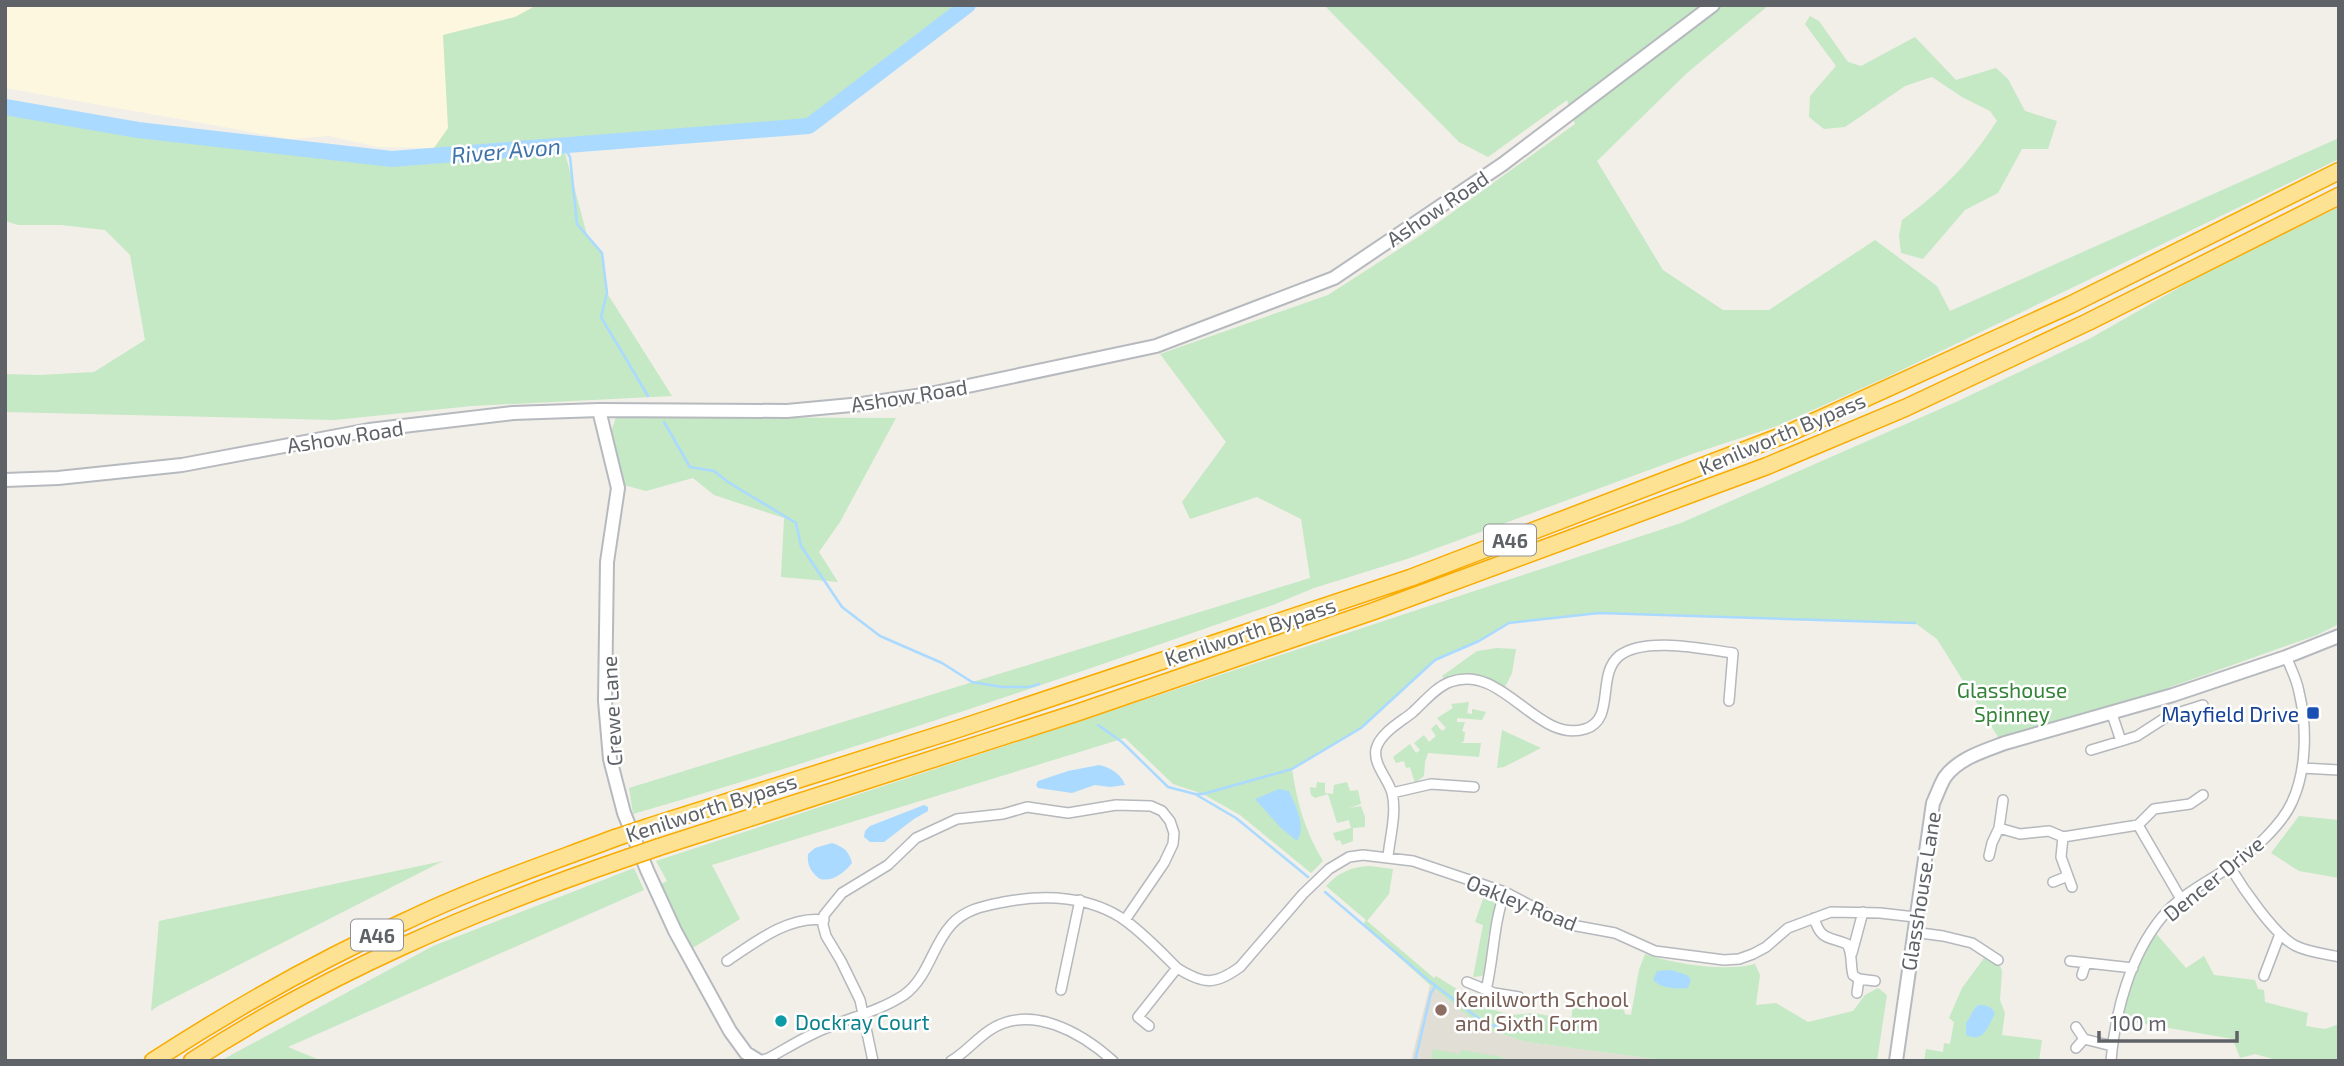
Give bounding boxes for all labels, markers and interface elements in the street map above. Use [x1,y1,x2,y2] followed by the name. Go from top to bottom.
[450,131,562,169] water label: River Avon
[1381,165,1493,251] street label: Ashow Road
[849,373,969,417] street label: Ashow Road
[1695,387,1869,479] street label: Kenilworth Bypass
[285,414,405,458] street label: Ashow Road
[1484,524,1536,555] road number: A46
[1161,592,1339,670] street label: Kenilworth Bypass
[596,655,626,767] street label: Crewe Lane
[1957,677,2067,726] park label: Glasshouse Spinney
[2161,701,2299,726] place label: Mayfield Drive
[2305,705,2321,721] marker: Mayfield Drive
[622,768,800,846] street label: Kenilworth Bypass
[1895,810,1945,972] street label: Glasshouse Lane
[2158,830,2268,926] street label: Dencer Drive
[1463,868,1581,936] street label: Oakley Road
[351,920,403,951] road number: A46
[1455,986,1629,1035] place label: Kenilworth School and Sixth Form
[2099,1000,2237,1044] scale bar
[1433,1002,1449,1018] marker: Kenilworth School and Sixth Form
[795,1009,929,1034] place label: Dockray Court
[2110,1010,2167,1035] text: 100 m
[773,1013,789,1029] marker: Dockray Court

